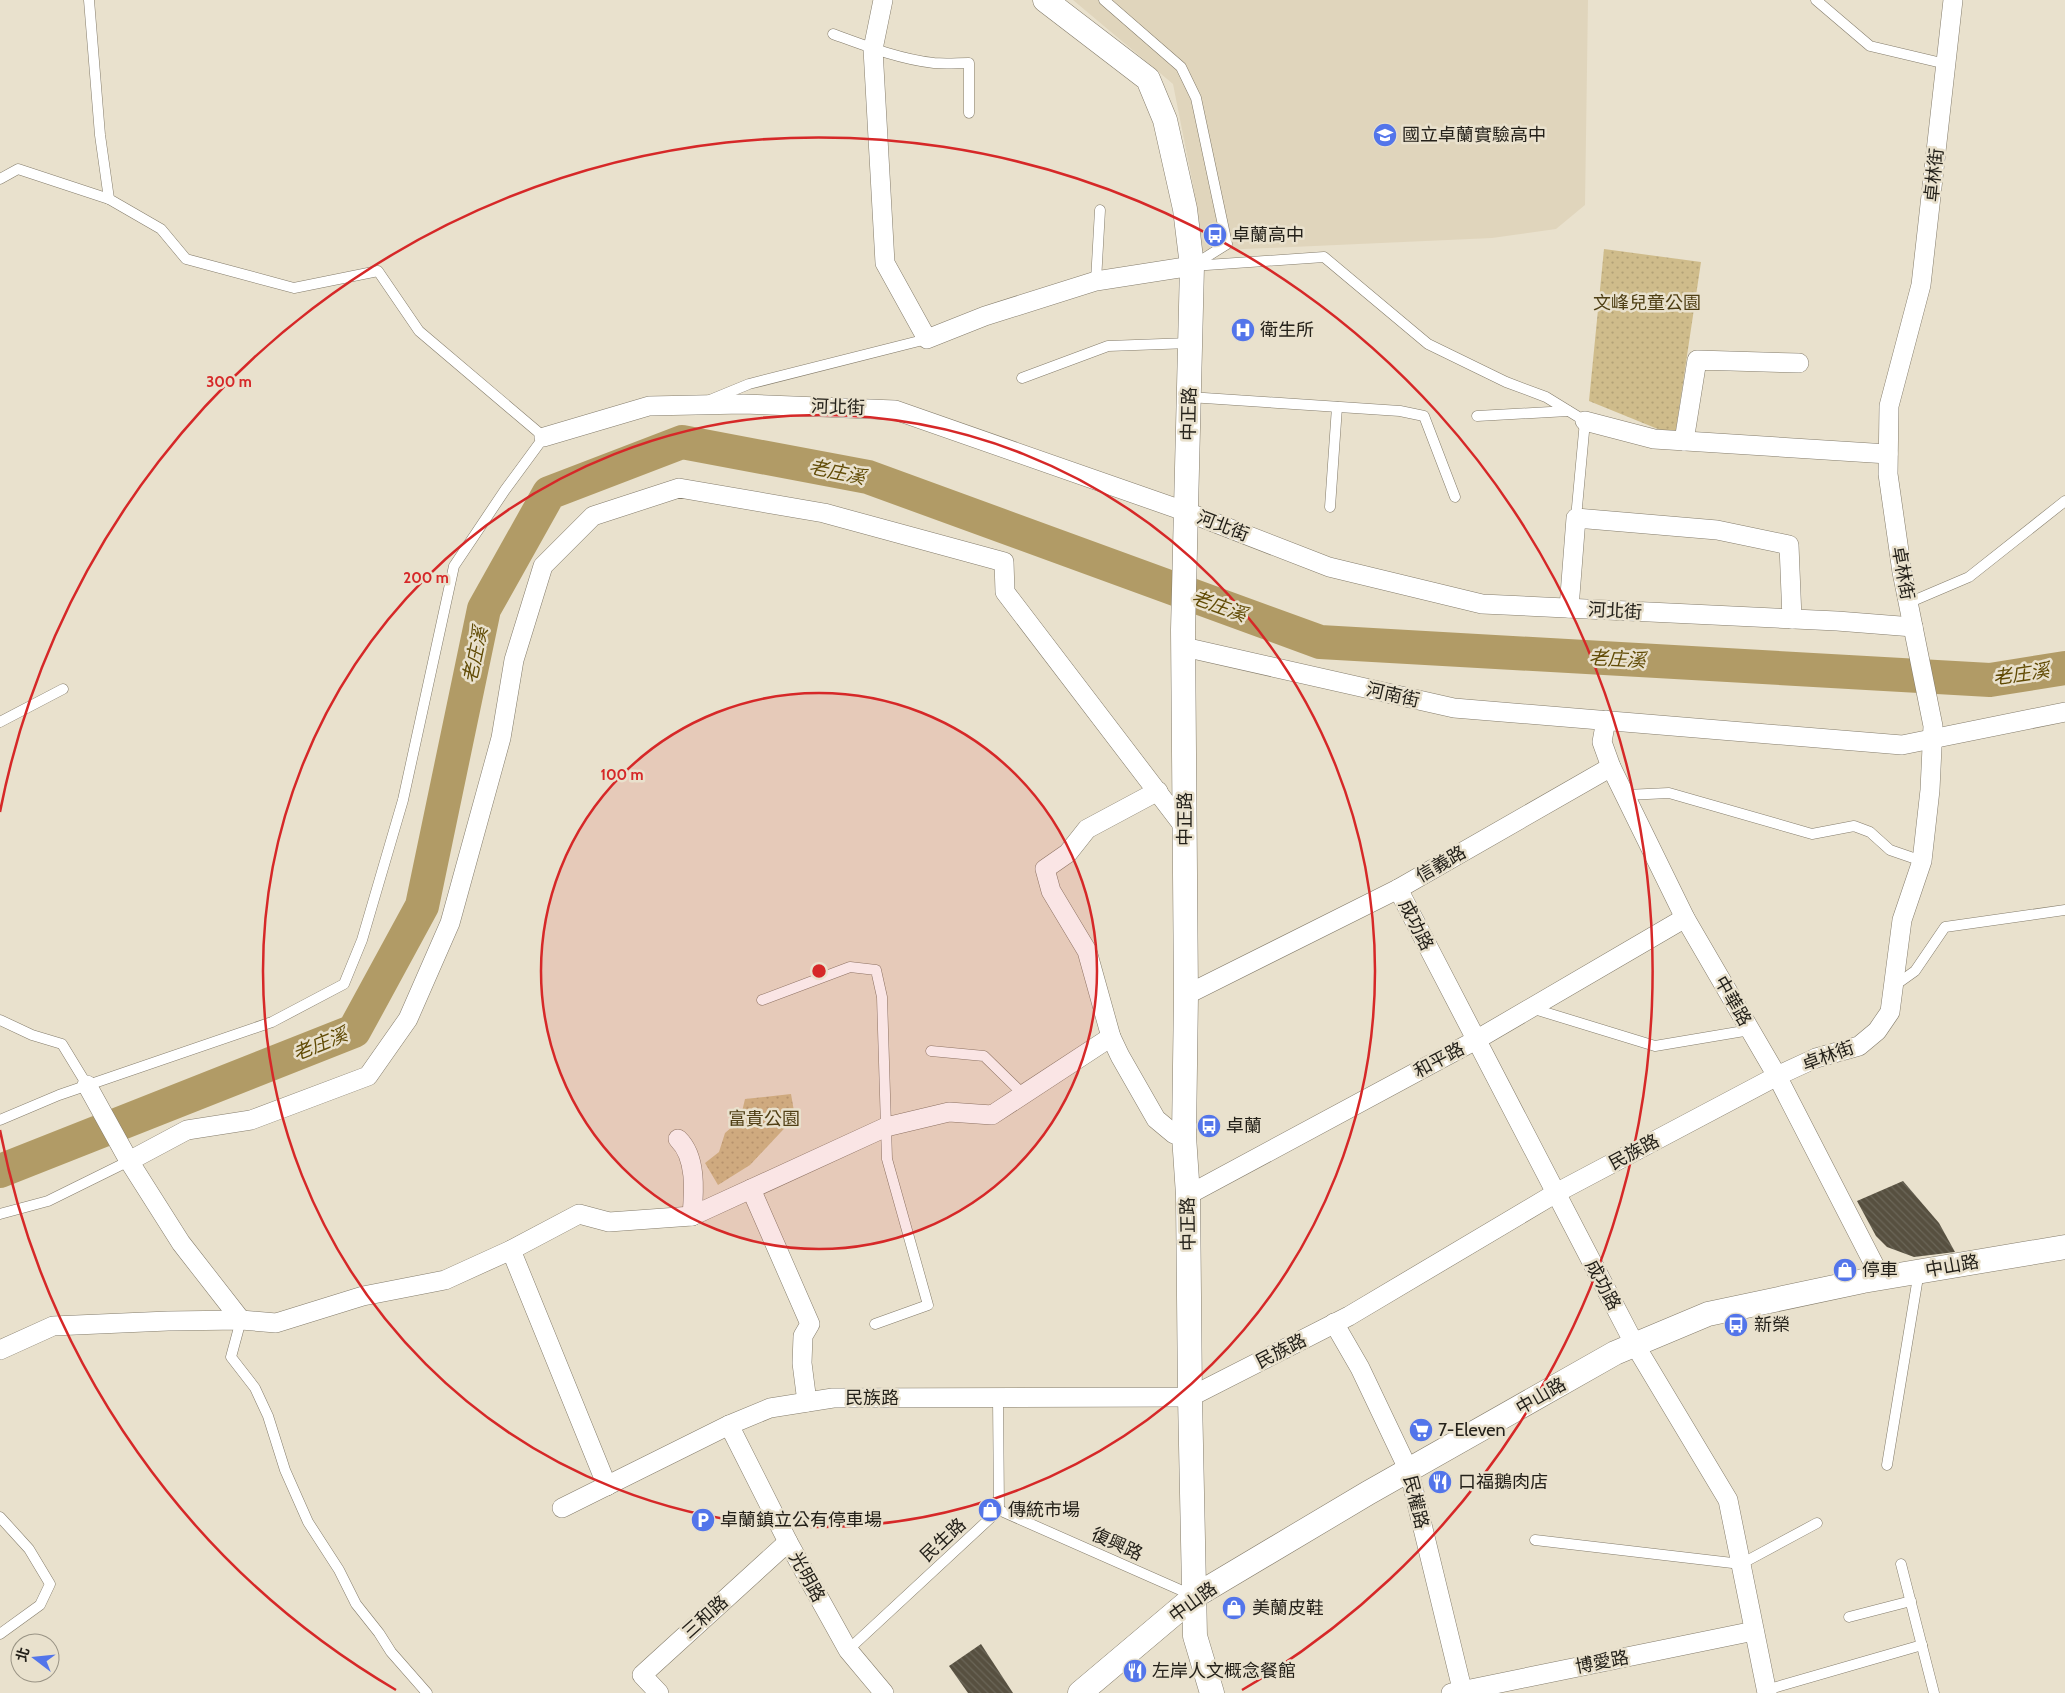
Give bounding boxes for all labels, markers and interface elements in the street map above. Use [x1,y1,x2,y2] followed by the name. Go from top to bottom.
[1372,122,1398,148] school or university icon: 國立卓蘭實驗高中
[1402,124,1546,146] place label: 國立卓蘭實驗高中
[1920,147,1948,203] street label: 卓林街
[1202,222,1228,248] bus stop icon: 卓蘭高中
[1232,224,1304,246] place label: 卓蘭高中
[1593,292,1701,314] park label: 文峰兒童公園
[1230,317,1256,343] hospital icon: 衛生所
[1260,319,1314,341] place label: 衛生所
[206,373,252,391] text: 300 m
[1178,387,1200,441] street label: 中正路
[811,395,865,419] street label: 河北街
[807,455,870,490] water label: 老庄溪
[1194,506,1252,546] street label: 河北街
[1887,545,1919,601] street label: 卓林街
[403,569,449,587] text: 200 m
[1188,585,1253,628] water label: 老庄溪
[1587,599,1643,623] street label: 河北街
[458,622,493,685] water label: 老庄溪
[1588,646,1649,672] water label: 老庄溪
[1991,658,2054,689] water label: 老庄溪
[1364,678,1422,712] street label: 河南街
[600,766,644,784] text: 100 m
[1174,792,1196,846] street label: 中正路
[1412,841,1470,887] street label: 信義路
[1394,896,1438,954] street label: 成功路
[810,962,828,980] centre of rings
[1710,972,1756,1030] street label: 中華路
[289,1022,354,1065] water label: 老庄溪
[1799,1036,1857,1076] street label: 卓林街
[1410,1038,1468,1082] street label: 和平路
[728,1108,800,1130] park label: 富貴公園
[1196,1113,1222,1139] bus stop icon: 卓蘭
[1226,1115,1262,1137] place label: 卓蘭
[1605,1130,1663,1174] street label: 民族路
[1177,1197,1199,1251] street label: 中正路
[1924,1250,1980,1282] street label: 中山路
[1581,1256,1625,1314] street label: 成功路
[1832,1257,1858,1283] shop icon: 停車
[1862,1259,1898,1281] place label: 停車
[1723,1312,1749,1338] bus stop icon: 新榮
[1754,1314,1790,1336] place label: 新榮
[1252,1329,1310,1373] street label: 民族路
[1512,1373,1570,1419] street label: 中山路
[845,1387,899,1409] street label: 民族路
[1408,1417,1434,1443] supermarket icon: 7-Eleven
[1438,1419,1506,1441] place label: 7-Eleven
[1427,1469,1453,1495] restaurant icon: 口福鵝肉店
[1458,1471,1548,1493] place label: 口福鵝肉店
[1399,1473,1433,1531] street label: 民權路
[977,1497,1003,1523] shop icon: 傳統市場
[1008,1499,1080,1521] place label: 傳統市場
[690,1507,716,1533] parking icon: 卓蘭鎮立公有停車場
[720,1509,882,1531] place label: 卓蘭鎮立公有停車場
[916,1514,970,1566] street label: 民生路
[1088,1523,1146,1565] street label: 復興路
[784,1548,830,1606] street label: 光明路
[1165,1577,1221,1627] street label: 中山路
[678,1591,732,1643] street label: 三和路
[1221,1595,1247,1621] shop icon: 美蘭皮鞋
[1252,1597,1324,1619] place label: 美蘭皮鞋
[10,1633,60,1683] north arrow
[12,1645,33,1664] text: 北
[1573,1646,1631,1678] street label: 博愛路
[1122,1658,1148,1684] restaurant icon: 左岸人文概念餐館
[1152,1660,1296,1682] place label: 左岸人文概念餐館

